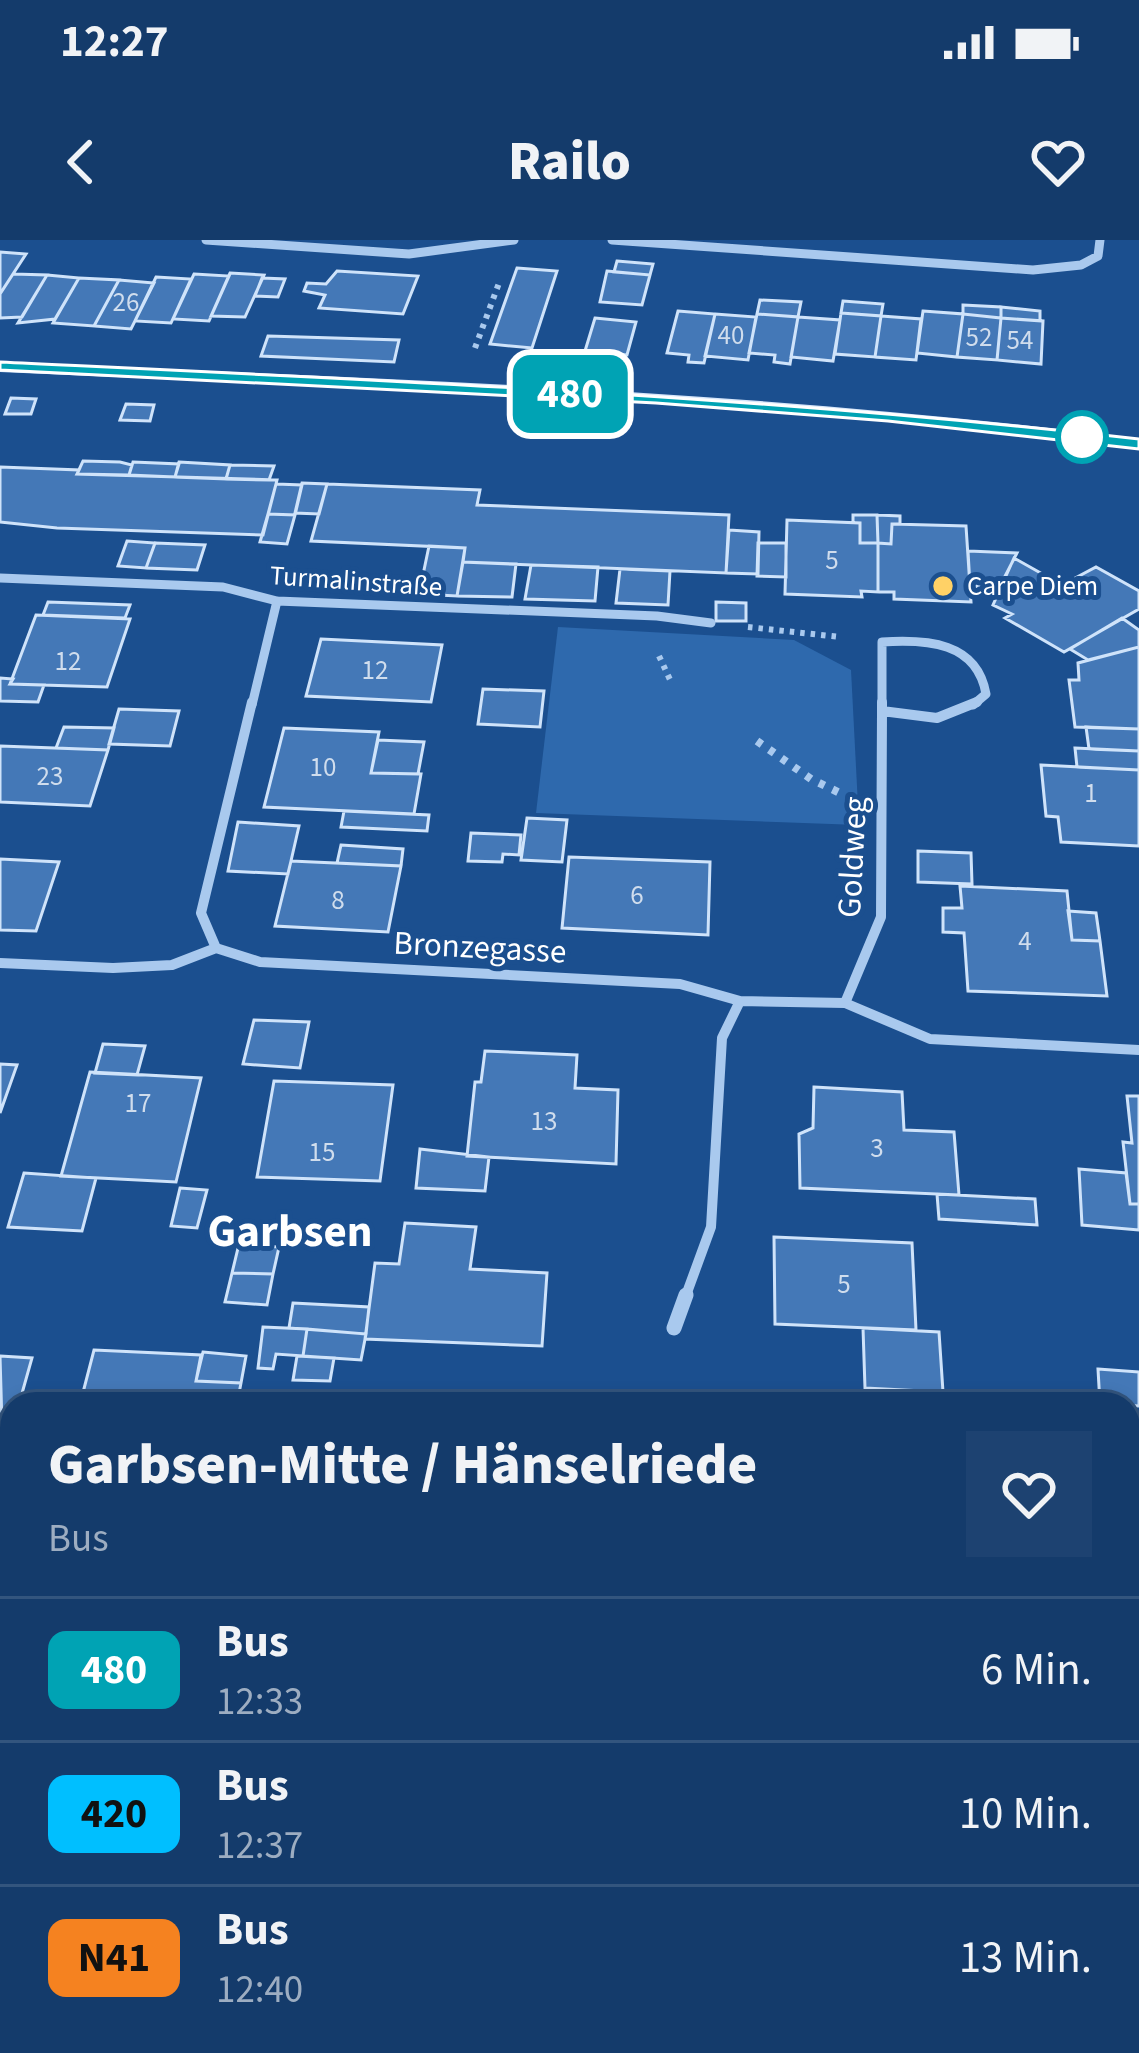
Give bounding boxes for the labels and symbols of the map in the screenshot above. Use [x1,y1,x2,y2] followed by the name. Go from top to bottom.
[113,283,139,322] house number: 26
[718,316,744,355] house number: 40
[966,318,992,357] house number: 52
[1007,321,1033,360] house number: 54
[501,355,639,433] line badge: 480
[1057,412,1107,462] unlabelled marker
[825,541,839,580] house number: 5
[268,556,443,607] street label: Turmalinstraße
[967,567,1098,606] place label: Carpe Diem
[930,573,956,599] marker: Carpe Diem
[55,642,81,681] house number: 12
[362,651,388,690] house number: 12
[310,748,336,787] house number: 10
[37,757,63,796] house number: 23
[1084,774,1098,813] house number: 1
[826,795,879,919] street label: Goldweg
[630,876,644,915] house number: 6
[331,881,345,920] house number: 8
[392,920,568,975] street label: Bronzegasse
[1018,922,1032,961] house number: 4
[125,1084,151,1123] house number: 17
[531,1102,557,1141] house number: 13
[870,1129,884,1168] house number: 3
[309,1133,335,1172] house number: 15
[208,1200,372,1264] district label: Garbsen
[837,1265,851,1304] house number: 5

